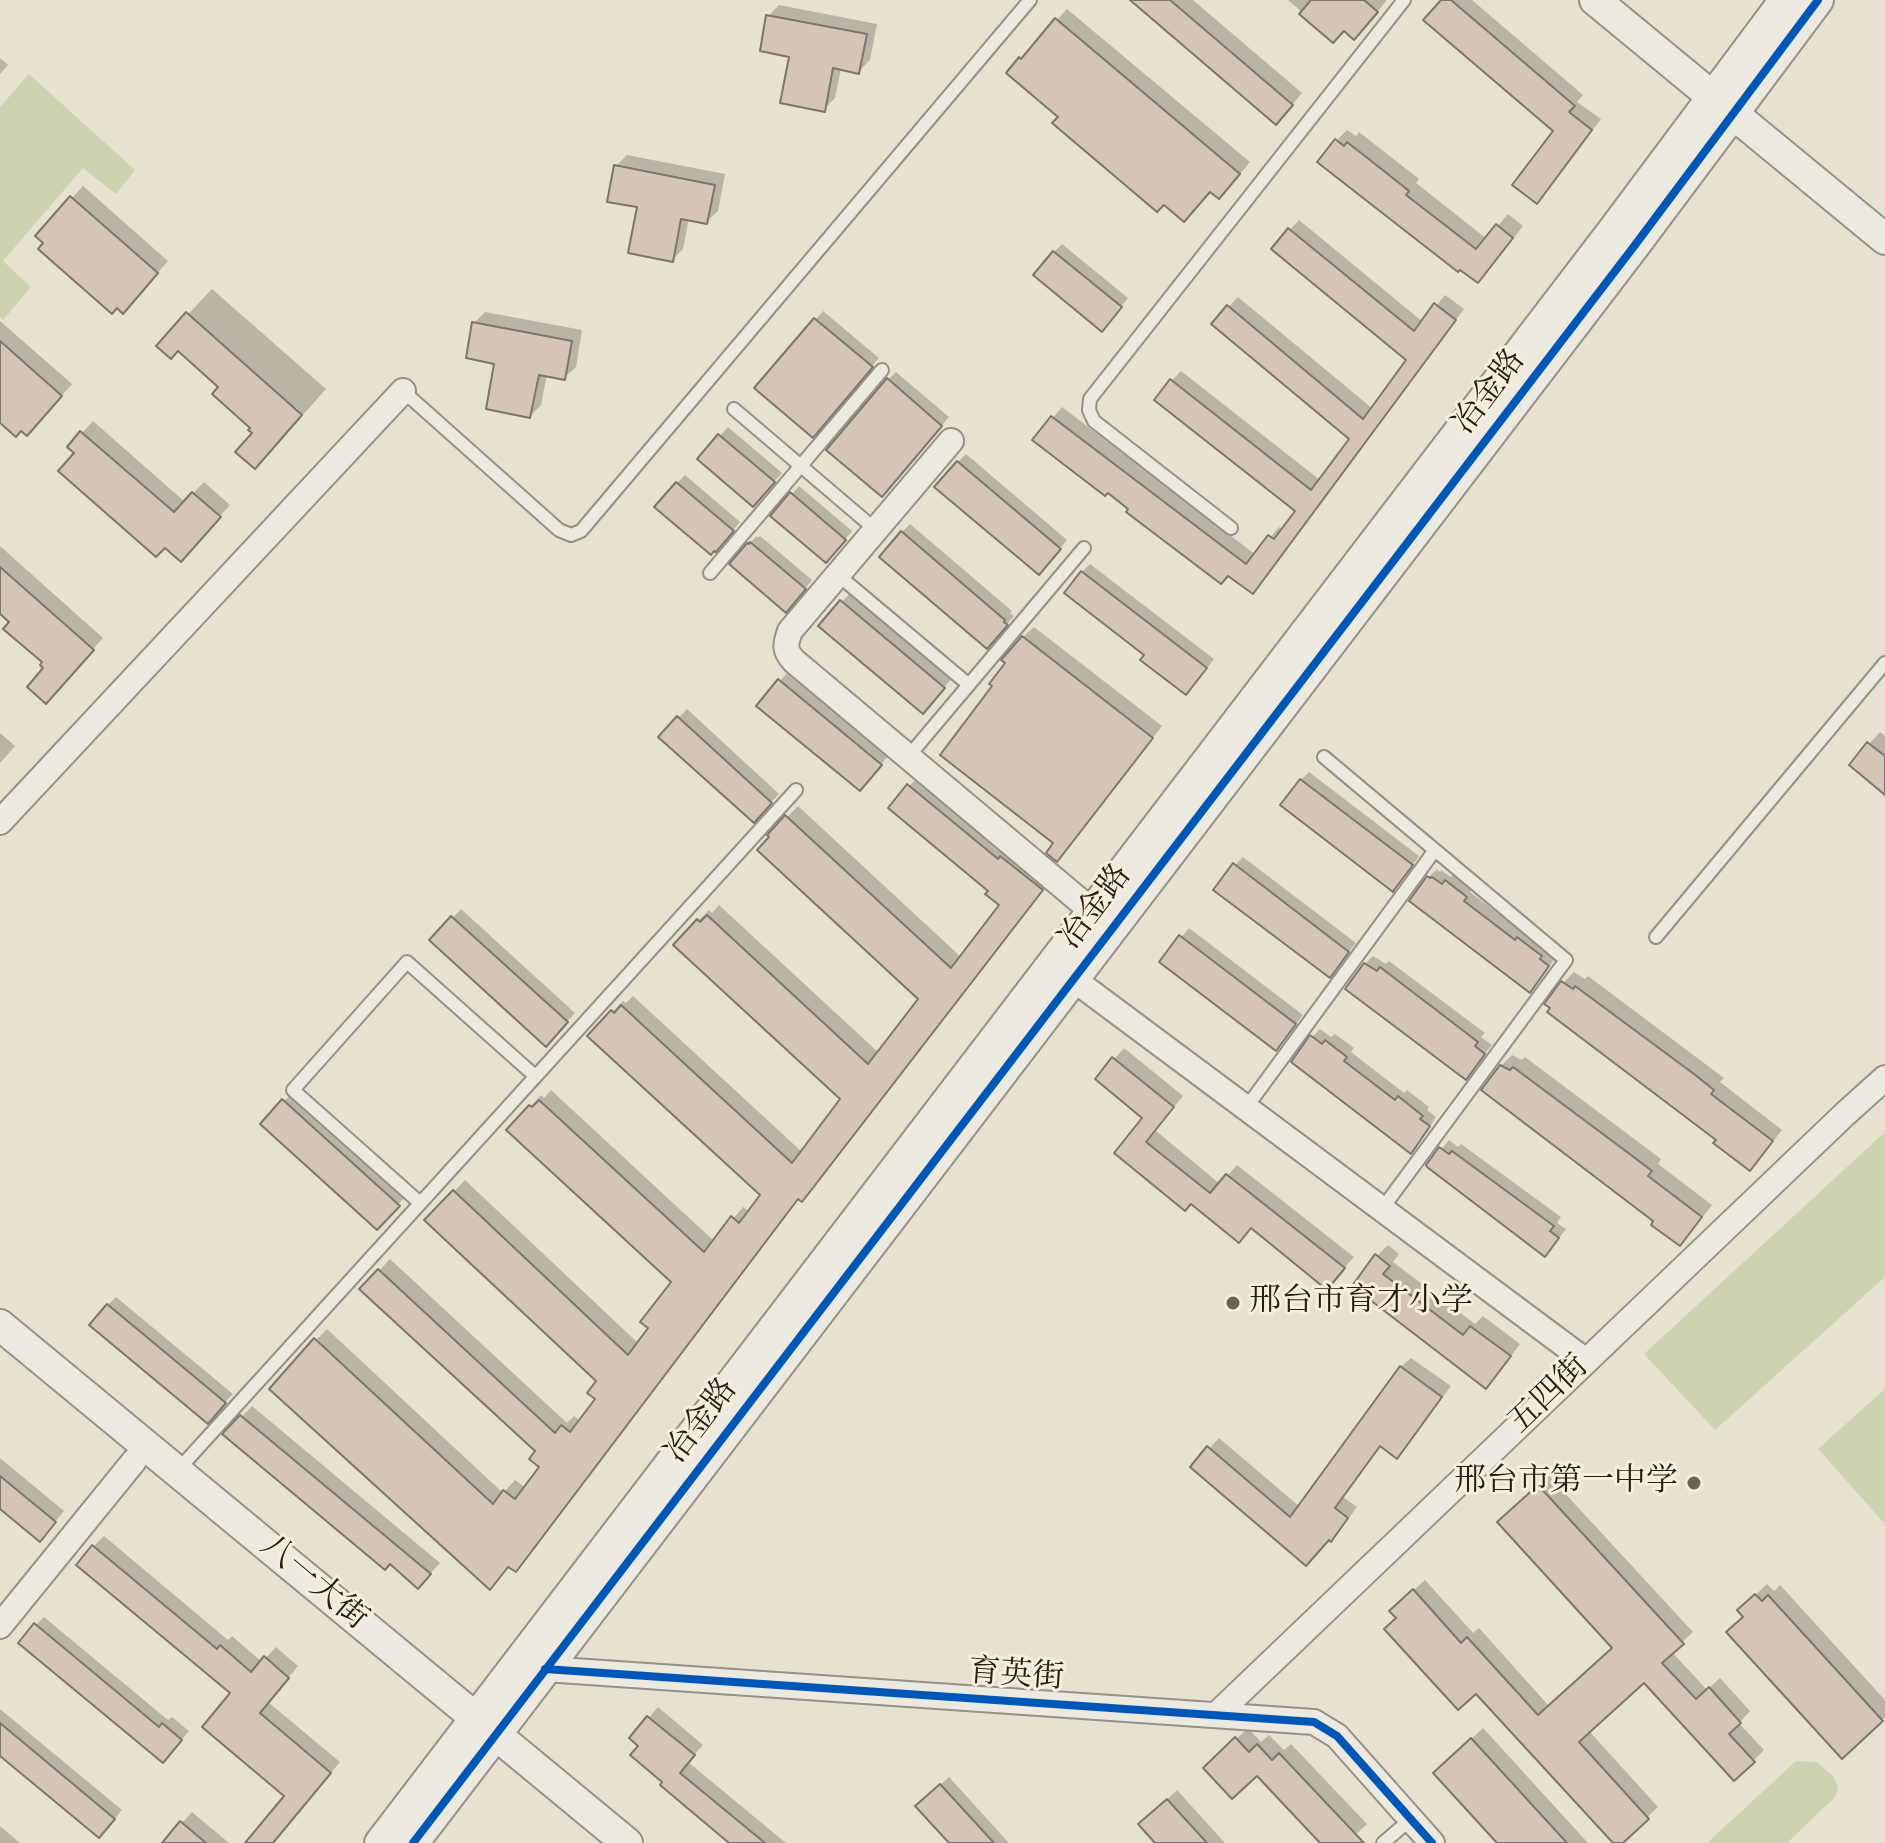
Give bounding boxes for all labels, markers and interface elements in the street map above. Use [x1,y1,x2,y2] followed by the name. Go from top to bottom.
[1447,343,1535,443] street label: 冶金路
[1053,858,1141,958] street label: 冶金路
[1249,1284,1473,1322] place label: 邢台市育才小学
[1224,1294,1242,1312] marker: 邢台市育才小学
[1502,1349,1598,1443] street label: 五四街
[659,1372,747,1472] street label: 冶金路
[1454,1464,1678,1502] place label: 邢台市第一中学
[1685,1474,1703,1492] marker: 邢台市第一中学
[252,1528,374,1640] street label: 八一大街
[967,1654,1065,1700] street label: 育英街

